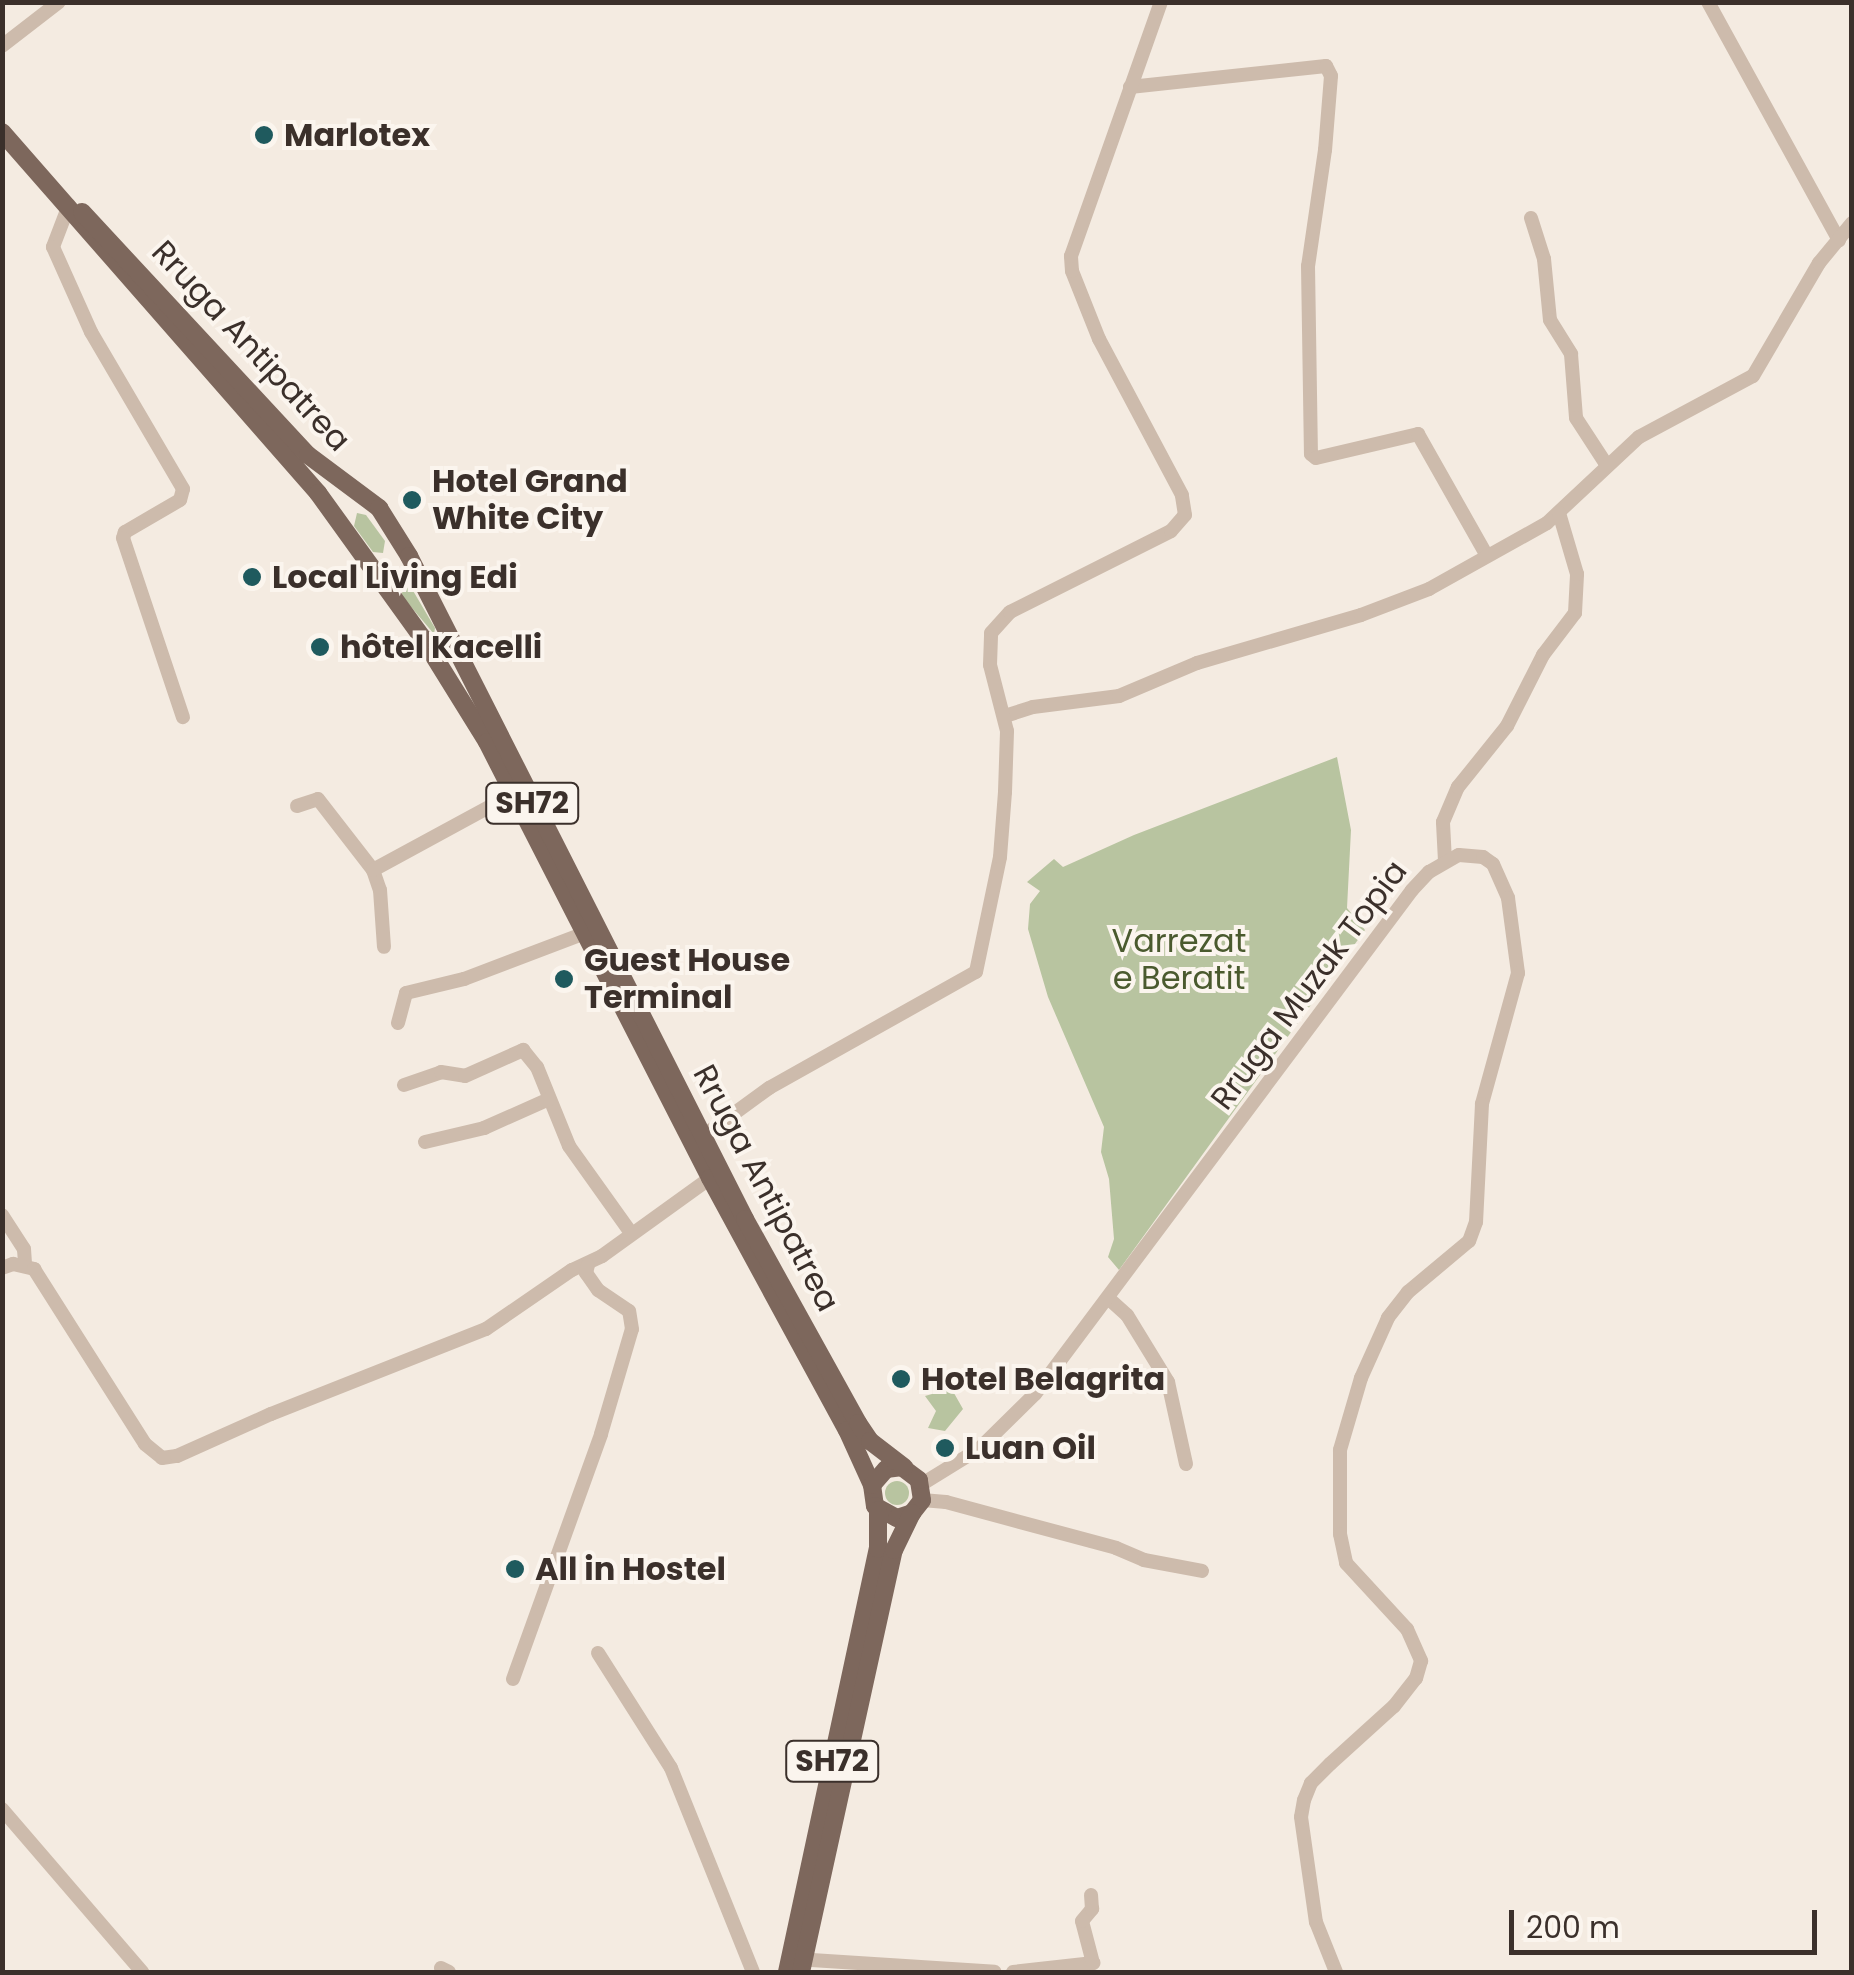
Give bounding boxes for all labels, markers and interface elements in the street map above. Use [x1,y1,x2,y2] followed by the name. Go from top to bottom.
[284,116,430,154] place label: Marlotex
[253,124,275,146] marker: Marlotex
[144,233,358,459] street label: Rruga Antipatrea
[432,463,628,538] place label: Hotel Grand White City
[401,489,423,511] marker: Hotel Grand White City
[272,558,518,596] place label: Local Living Edi
[241,566,263,588] marker: Local Living Edi
[340,628,542,666] place label: hôtel Kacelli
[309,636,331,658] marker: hôtel Kacelli
[484,778,580,828] road number: SH72
[1203,853,1415,1117] street label: Rruga Muzak Topia
[1112,923,1246,998] park label: Varrezat e Beratit
[584,942,790,1017] place label: Guest House Terminal
[553,968,575,990] marker: Guest House Terminal
[685,1058,847,1318] street label: Rruga Antipatrea
[921,1360,1165,1398] place label: Hotel Belagrita
[890,1368,912,1390] marker: Hotel Belagrita
[965,1429,1096,1467] place label: Luan Oil
[934,1437,956,1459] marker: Luan Oil
[535,1550,726,1588] place label: All in Hostel
[504,1558,526,1580] marker: All in Hostel
[784,1736,880,1786] road number: SH72
[1514,1890,1822,1952] scale bar
[1526,1906,1620,1949] text: 200 m

